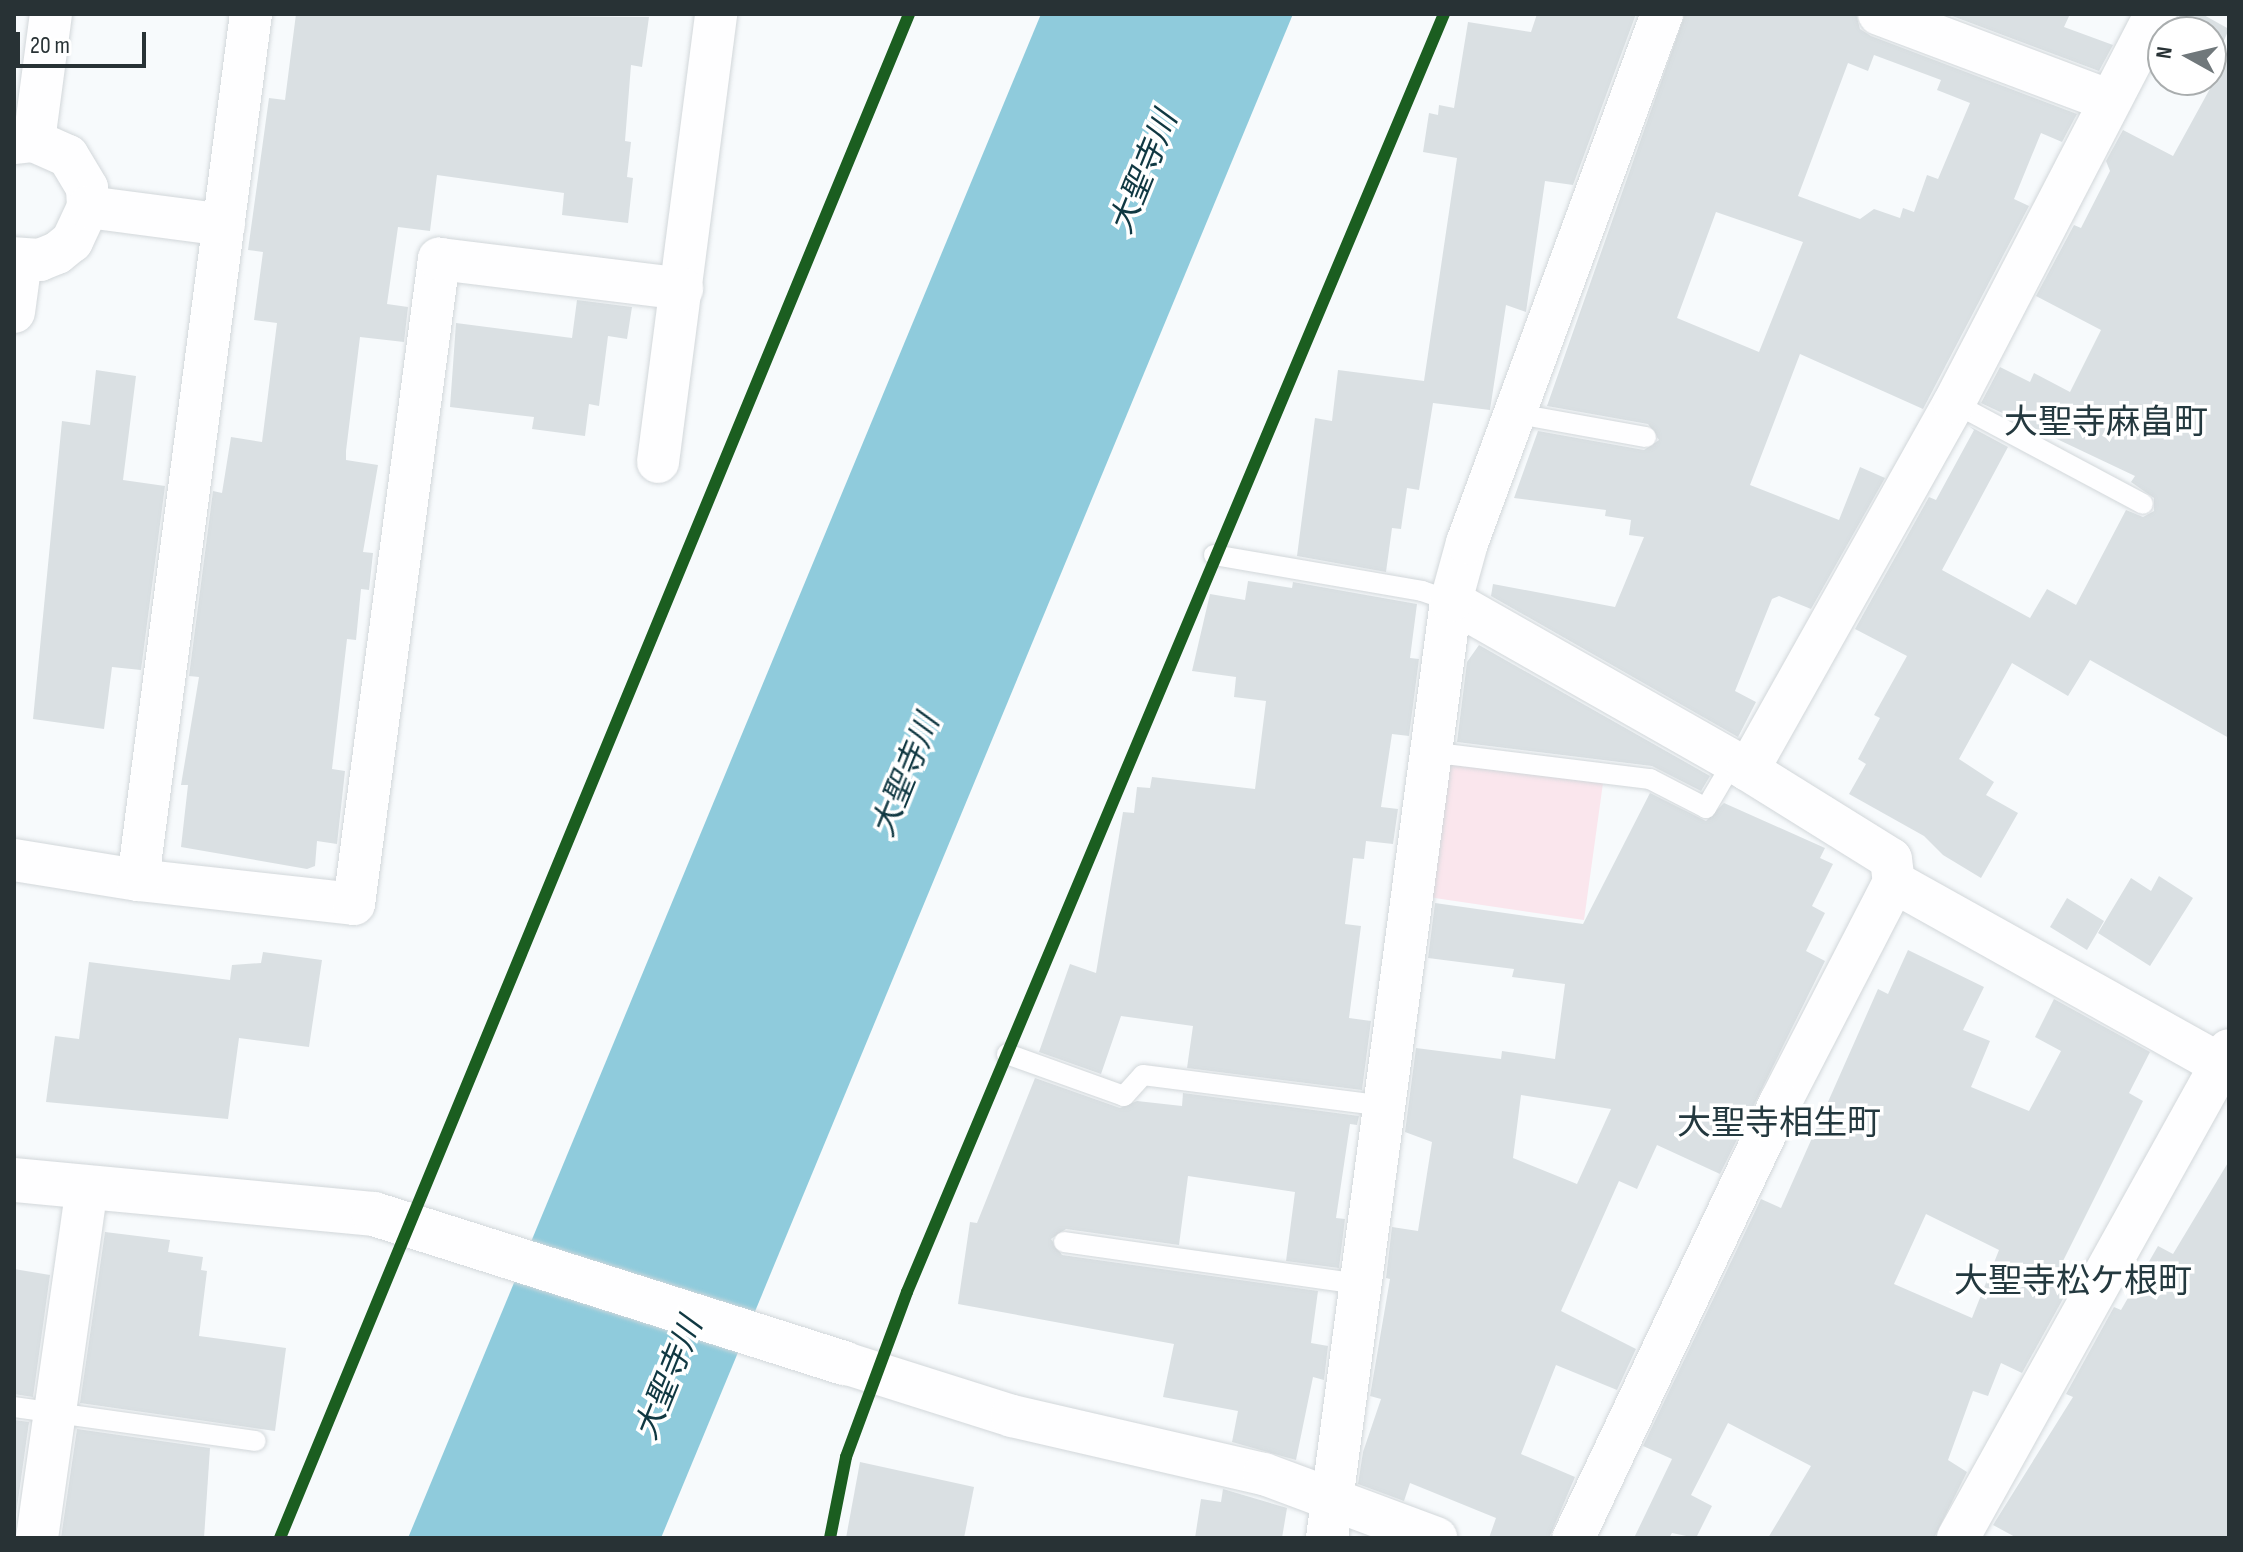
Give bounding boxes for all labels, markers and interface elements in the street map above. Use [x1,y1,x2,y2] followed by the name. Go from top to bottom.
[20,16,150,66] scale bar
[2147,16,2227,96] north arrow
[30,31,70,60] text: 20 m
[2151,45,2179,61] text: N
[1103,106,1187,240] water label: 大聖寺川
[2004,403,2208,443] district label: 大聖寺麻畠町
[865,709,949,843] water label: 大聖寺川
[1677,1104,1881,1144] district label: 大聖寺相生町
[1954,1262,2192,1302] district label: 大聖寺松ケ根町
[628,1312,712,1446] water label: 大聖寺川

